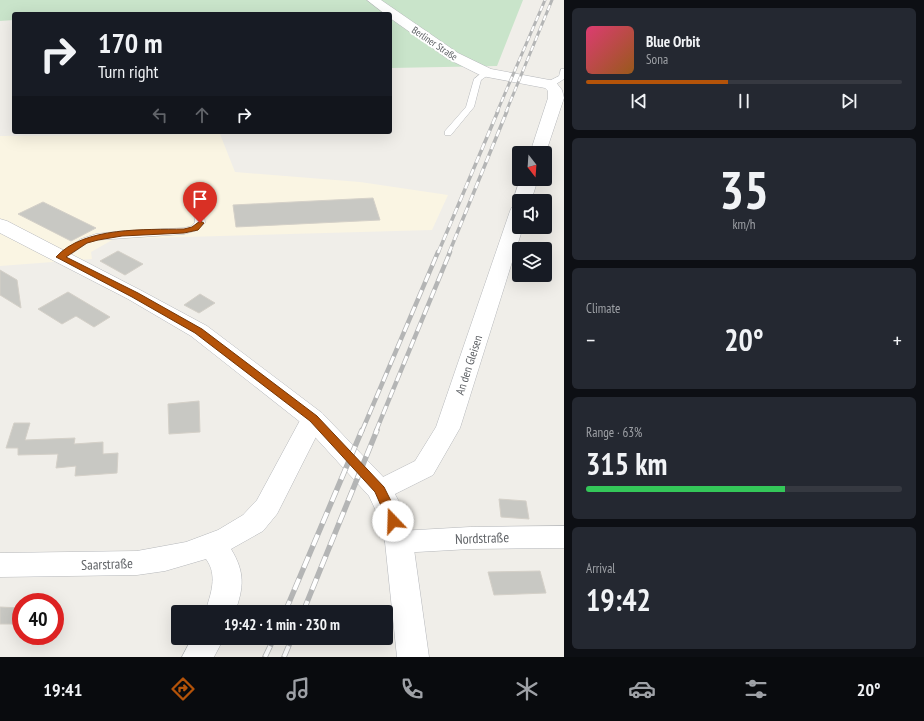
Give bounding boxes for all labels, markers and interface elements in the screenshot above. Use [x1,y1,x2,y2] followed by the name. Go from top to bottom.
[409,23,460,63] street label: Berliner Straße
[98,24,162,61] text: 170 m
[32,28,84,80] icon: right
[646,32,700,51] text: Blue Orbit
[646,51,668,68] text: Sona
[98,60,158,83] text: Turn right
[628,90,650,112] icon: previous
[733,90,755,112] icon: pause
[838,90,860,112] icon: next
[149,104,171,126] icon: left
[191,104,213,126] icon: ahead
[233,104,255,126] icon: right
[512,146,552,186] north arrow
[512,146,552,282] map controls
[719,156,769,223] text: 35
[183,182,217,223] pin
[189,188,211,210] icon: arrive
[512,194,552,234] button: sound
[732,216,756,233] text: km/h
[512,242,552,282] button: layers
[586,300,620,317] text: Climate
[724,320,764,359] text: 20°
[586,326,595,354] text: −
[893,326,902,354] text: +
[452,333,485,397] street label: An den Gleisen
[586,424,642,441] text: Range · 63%
[586,444,667,483] text: 315 km
[372,500,414,542] position arrow
[455,528,510,548] street label: Nordstraße
[81,554,133,574] street label: Saarstraße
[586,560,615,577] text: Arrival
[586,580,651,619] text: 19:42
[12,593,64,645] speed limit sign: 40
[224,615,340,634] text: 19:42 · 1 min · 230 m
[169,675,197,703] icon: directions
[284,675,312,703] icon: music
[398,675,426,703] icon: phone
[513,675,541,703] icon: climate
[628,675,656,703] icon: car
[742,675,770,703] icon: filters
[43,678,82,701] text: 19:41
[857,678,881,701] text: 20°

